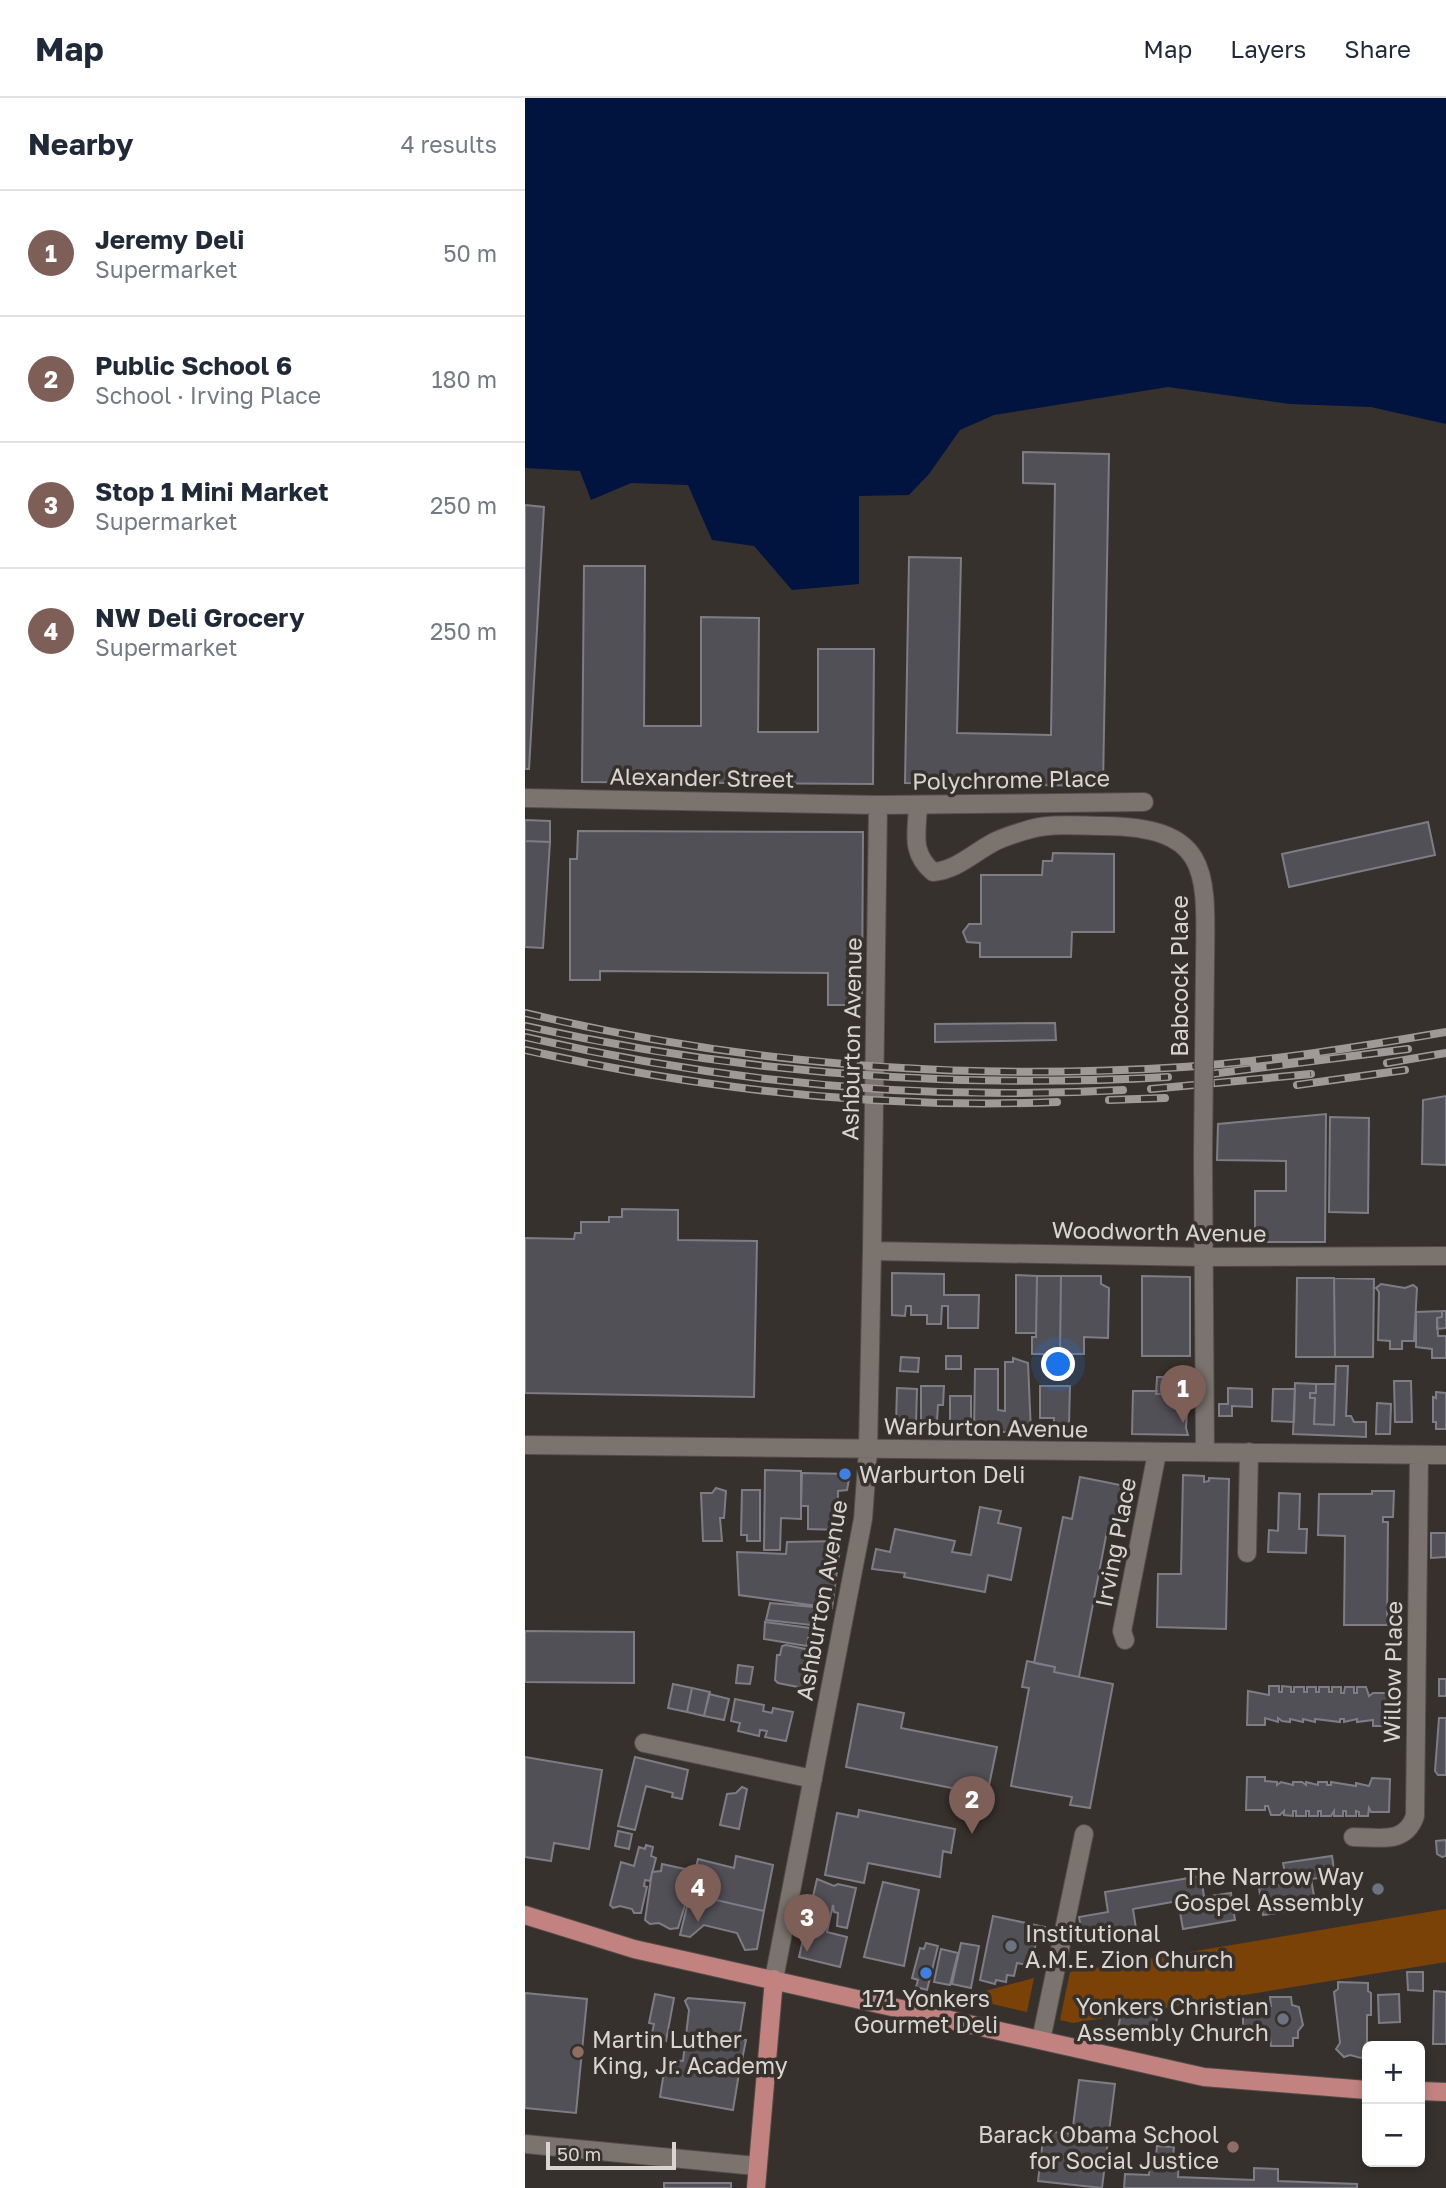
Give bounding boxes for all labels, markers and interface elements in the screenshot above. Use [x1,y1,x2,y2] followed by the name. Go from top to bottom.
[35,29,104,68] text: Map
[1143,34,1192,63] text: Map
[1230,34,1306,63] text: Layers
[1344,34,1411,63] text: Share
[28,126,133,162] text: Nearby
[401,130,497,158] text: 4 results
[95,224,244,255] text: Jeremy Deli
[45,239,57,267] text: 1
[443,239,497,267] text: 50 m
[95,255,238,283] text: Supermarket
[95,350,292,381] text: Public School 6
[44,365,58,393] text: 2
[431,365,497,393] text: 180 m
[95,381,321,409] text: School · Irving Place
[95,476,329,507] text: Stop 1 Mini Market
[44,491,58,519] text: 3
[430,491,497,519] text: 250 m
[95,507,238,535] text: Supermarket
[95,602,305,633] text: NW Deli Grocery
[44,617,58,645] text: 4
[430,617,497,645] text: 250 m
[95,633,238,661] text: Supermarket
[609,761,795,793] street label: Alexander Street
[912,763,1110,795] street label: Polychrome Place
[1165,895,1193,1057] street label: Babcock Place
[835,937,867,1141] street label: Ashburton Avenue
[1051,1215,1267,1247] street label: Woodworth Avenue
[1041,1347,1075,1381] your location
[1160,1365,1206,1423] pin: 1
[883,1411,1089,1443] street label: Warburton Avenue
[859,1460,1025,1488] place label: Warburton Deli
[837,1466,853,1482] marker: Warburton Deli
[1089,1475,1141,1609] street label: Irving Place
[790,1498,852,1702] street label: Ashburton Avenue
[1377,1601,1407,1743] street label: Willow Place
[949,1776,995,1834] pin: 2
[1174,1862,1364,1916] place label: The Narrow Way Gospel Assembly
[675,1864,721,1922] pin: 4
[1370,1881,1386,1897] marker: The Narrow Way Gospel Assembly
[784,1894,830,1952] pin: 3
[1025,1919,1234,1973] place label: Institutional A.M.E. Zion Church
[1003,1938,1019,1954] marker: Institutional A.M.E. Zion Church
[918,1965,934,1981] marker: 171 Yonkers Gourmet Deli
[854,1984,998,2038] place label: 171 Yonkers Gourmet Deli
[1076,1992,1269,2046] place label: Yonkers Christian Assembly Church
[1275,2011,1291,2027] marker: Yonkers Christian Assembly Church
[592,2025,788,2079] place label: Martin Luther King, Jr. Academy
[1362,2041,1425,2167] map controls
[1362,2041,1425,2104] button: +
[570,2044,586,2060] marker: Martin Luther King, Jr. Academy
[1362,2104,1425,2167] button: −
[978,2120,1219,2174] place label: Barack Obama School for Social Justice
[546,2139,675,2171] scale bar
[1225,2139,1241,2155] marker: Barack Obama School for Social Justice
[557,2142,601,2165] text: 50 m

